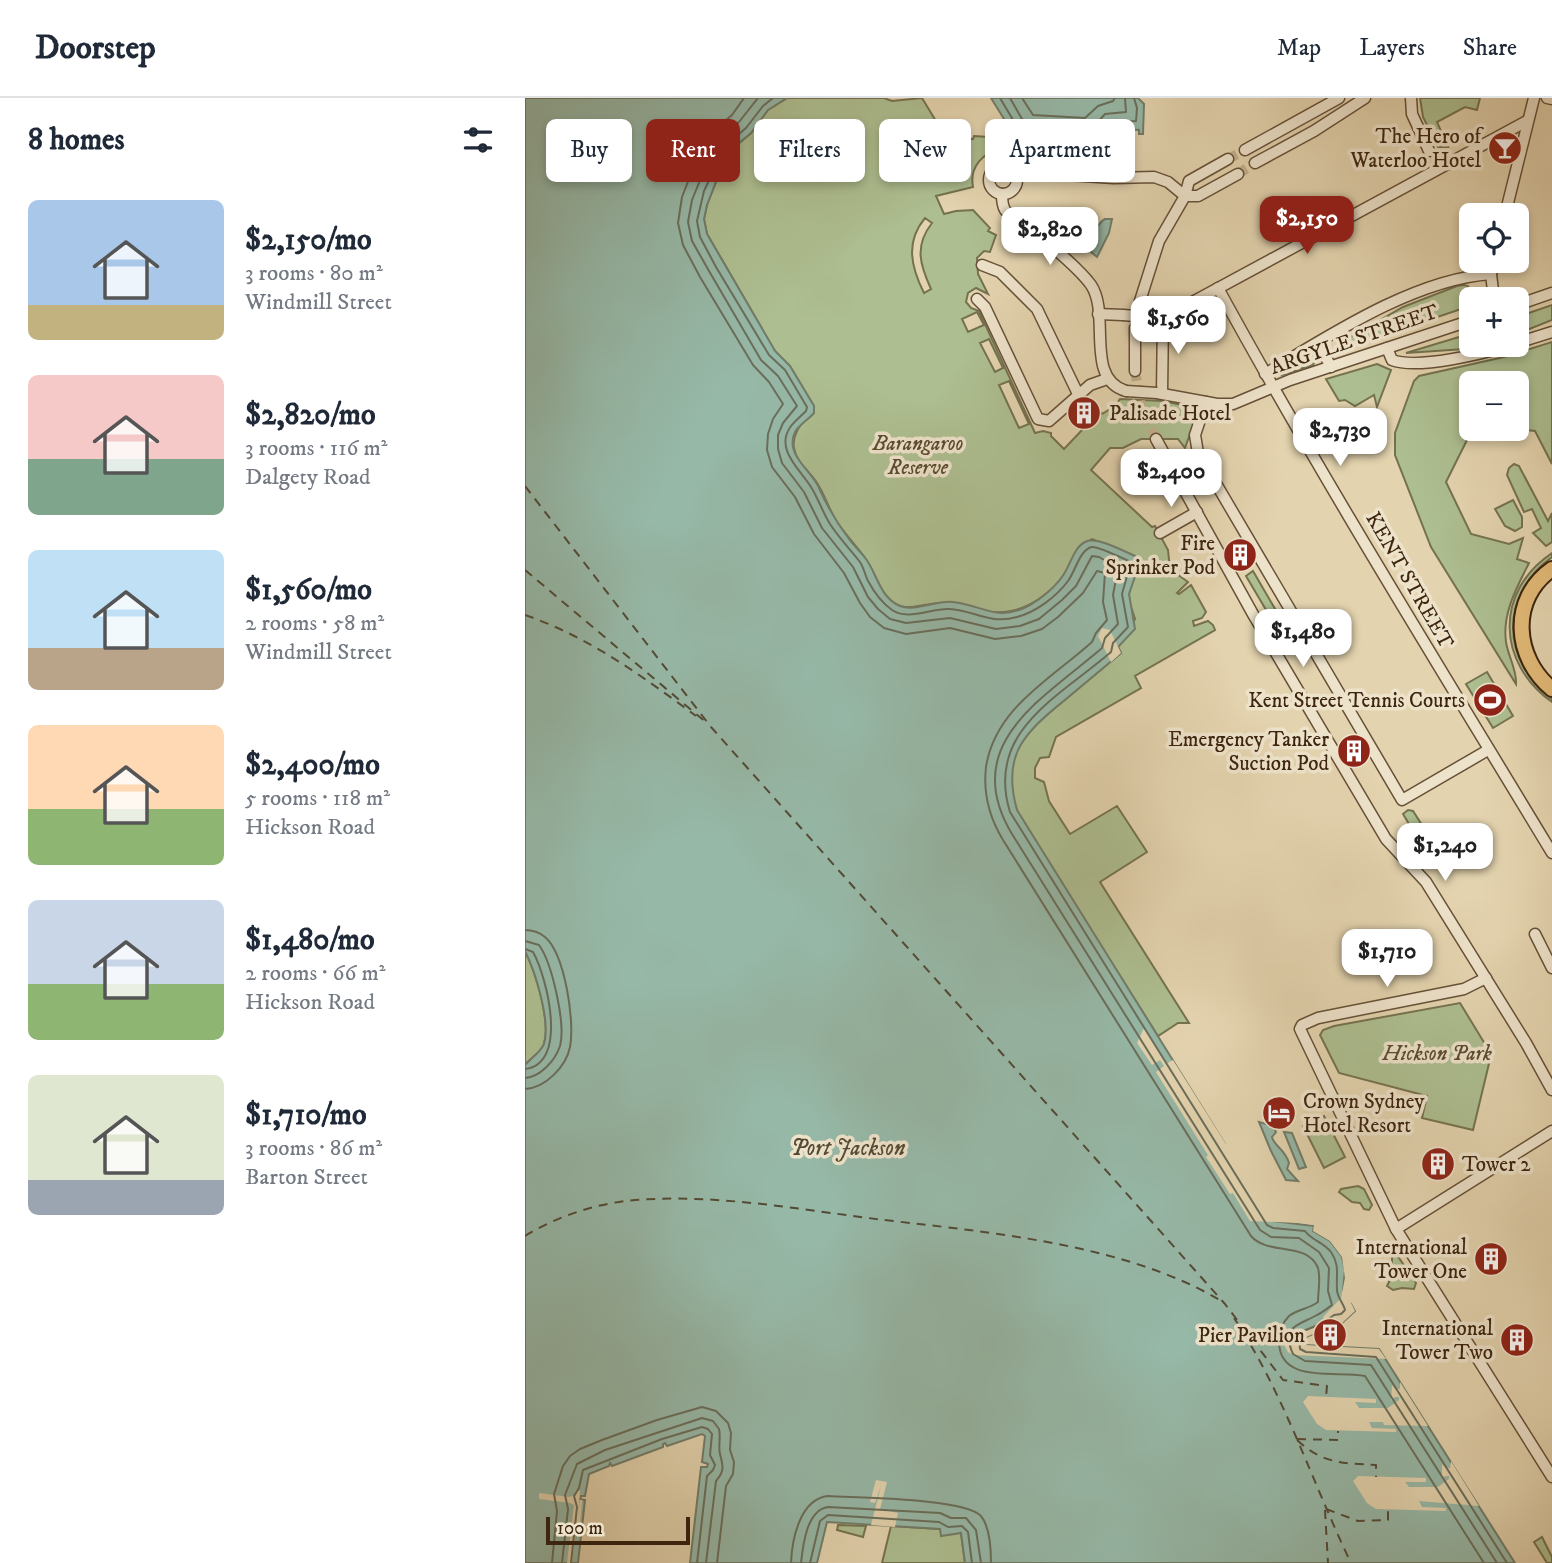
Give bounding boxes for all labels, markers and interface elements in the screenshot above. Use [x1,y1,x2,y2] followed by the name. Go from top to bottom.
[35,28,156,69] text: Doorstep
[1277,33,1321,63] text: Map
[1359,33,1425,63] text: Layers
[1463,33,1517,63] text: Share
[546,119,632,182] chip: Buy
[646,119,740,182] chip: Rent
[754,119,865,182] chip: Filters
[879,119,971,182] chip: New
[985,119,1135,182] chip: Apartment
[459,121,497,159] icon: filters
[28,122,125,159] text: 8 homes
[1350,124,1484,174] place label: The Hero of Waterloo Hotel
[1486,129,1524,167] bar icon: The Hero of Waterloo Hotel
[1250,197,1364,256] pin: $2,150
[1459,203,1529,441] map controls
[1459,203,1529,273] button: locate
[1276,204,1338,233] text: $2,150
[993,208,1107,267] pin: $2,820
[1017,215,1083,244] text: $2,820
[245,222,372,259] text: $2,150/mo
[84,228,168,312] icon: home
[245,259,383,288] text: 3 rooms · 80 m²
[1459,287,1529,357] button: +
[245,288,392,317] text: Windmill Street
[1121,296,1235,356] pin: $1,560
[1267,299,1442,381] street label: ARGYLE STREET
[1147,304,1209,333] text: $1,560
[1459,371,1529,441] button: −
[1065,394,1103,432] building icon: Palisade Hotel
[245,397,376,434] text: $2,820/mo
[1109,401,1231,427] place label: Palisade Hotel
[84,403,168,487] icon: home
[1283,408,1397,468] pin: $2,730
[1309,416,1371,445] text: $2,730
[872,431,963,481] park label: Barangaroo Reserve
[245,434,388,463] text: 3 rooms · 116 m²
[1114,450,1228,509] pin: $2,400
[1137,457,1205,486] text: $2,400
[245,463,370,492] text: Dalgety Road
[1359,507,1459,654] street label: KENT STREET
[1106,531,1216,581] place label: Fire Sprinker Pod
[1221,536,1259,574] building icon: Fire Sprinker Pod
[245,572,372,609] text: $1,560/mo
[84,578,168,662] icon: home
[245,609,384,638] text: 2 rooms · 58 m²
[1246,610,1360,669] pin: $1,480
[1271,617,1335,646] text: $1,480
[245,638,392,667] text: Windmill Street
[1471,681,1509,719] sports icon: Kent Street Tennis Courts
[1248,688,1465,714] place label: Kent Street Tennis Courts
[1168,727,1330,777] place label: Emergency Tanker Suction Pod
[1335,732,1373,770] building icon: Emergency Tanker Suction Pod
[245,747,380,784] text: $2,400/mo
[84,753,168,837] icon: home
[245,784,390,813] text: 5 rooms · 118 m²
[245,813,375,842] text: Hickson Road
[1388,824,1502,883] pin: $1,240
[1413,831,1477,860] text: $1,240
[245,922,375,959] text: $1,480/mo
[84,928,168,1012] icon: home
[1330,930,1444,989] pin: $1,710
[1358,937,1416,966] text: $1,710
[245,959,385,988] text: 2 rooms · 66 m²
[245,988,375,1017] text: Hickson Road
[1381,1041,1492,1067] park label: Hickson Park
[1303,1089,1425,1139] place label: Crown Sydney Hotel Resort
[1260,1094,1298,1132] hotel icon: Crown Sydney Hotel Resort
[245,1097,367,1134] text: $1,710/mo
[84,1103,168,1187] icon: home
[245,1134,382,1163] text: 3 rooms · 86 m²
[791,1134,906,1163] water label: Port Jackson
[1419,1145,1457,1183] building icon: Tower 2
[1462,1152,1531,1178] place label: Tower 2
[245,1163,368,1192] text: Barton Street
[1356,1235,1468,1285] place label: International Tower One
[1472,1240,1510,1278] building icon: International Tower One
[1311,1316,1349,1354] building icon: Pier Pavilion
[1382,1316,1494,1366] place label: International Tower Two
[1498,1321,1536,1359] building icon: International Tower Two
[1198,1323,1305,1349] place label: Pier Pavilion
[546,1514,689,1546] scale bar
[557,1517,603,1540] text: 100 m

